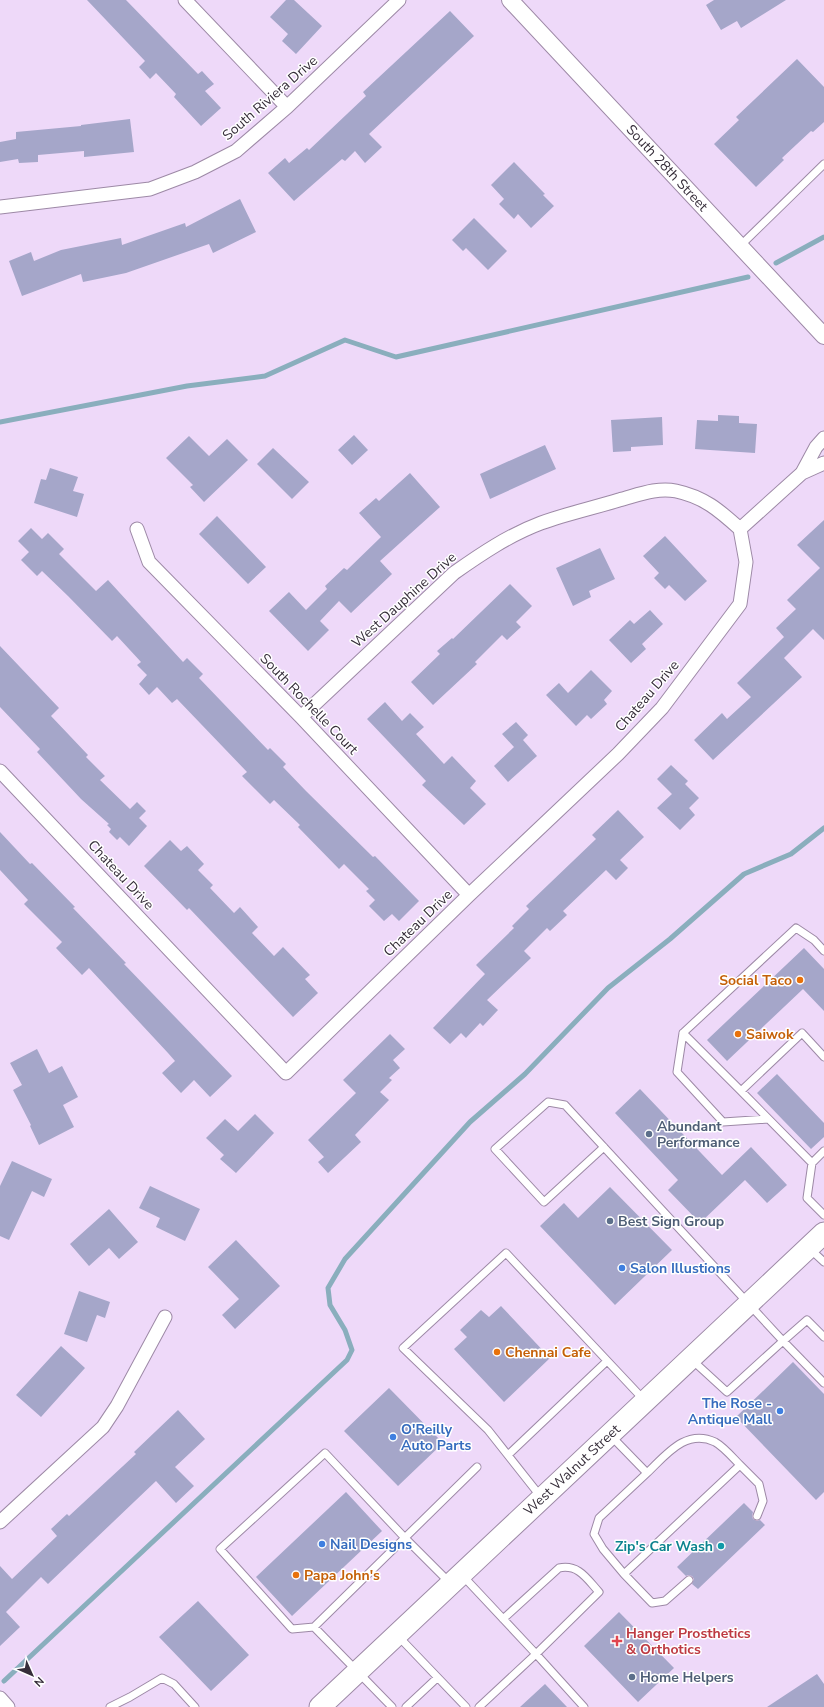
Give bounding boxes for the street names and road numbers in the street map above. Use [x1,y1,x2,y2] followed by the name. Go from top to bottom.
[218,51,322,145] street label: South Riviera Drive
[622,121,712,216] street label: South 28th Street
[348,548,460,652] street label: West Dauphine Drive
[256,649,362,759] street label: South Rochelle Court
[611,656,683,736] street label: Chateau Drive
[84,836,158,914] street label: Chateau Drive
[379,885,457,961] street label: Chateau Drive
[519,1420,625,1520] street label: West Walnut Street

